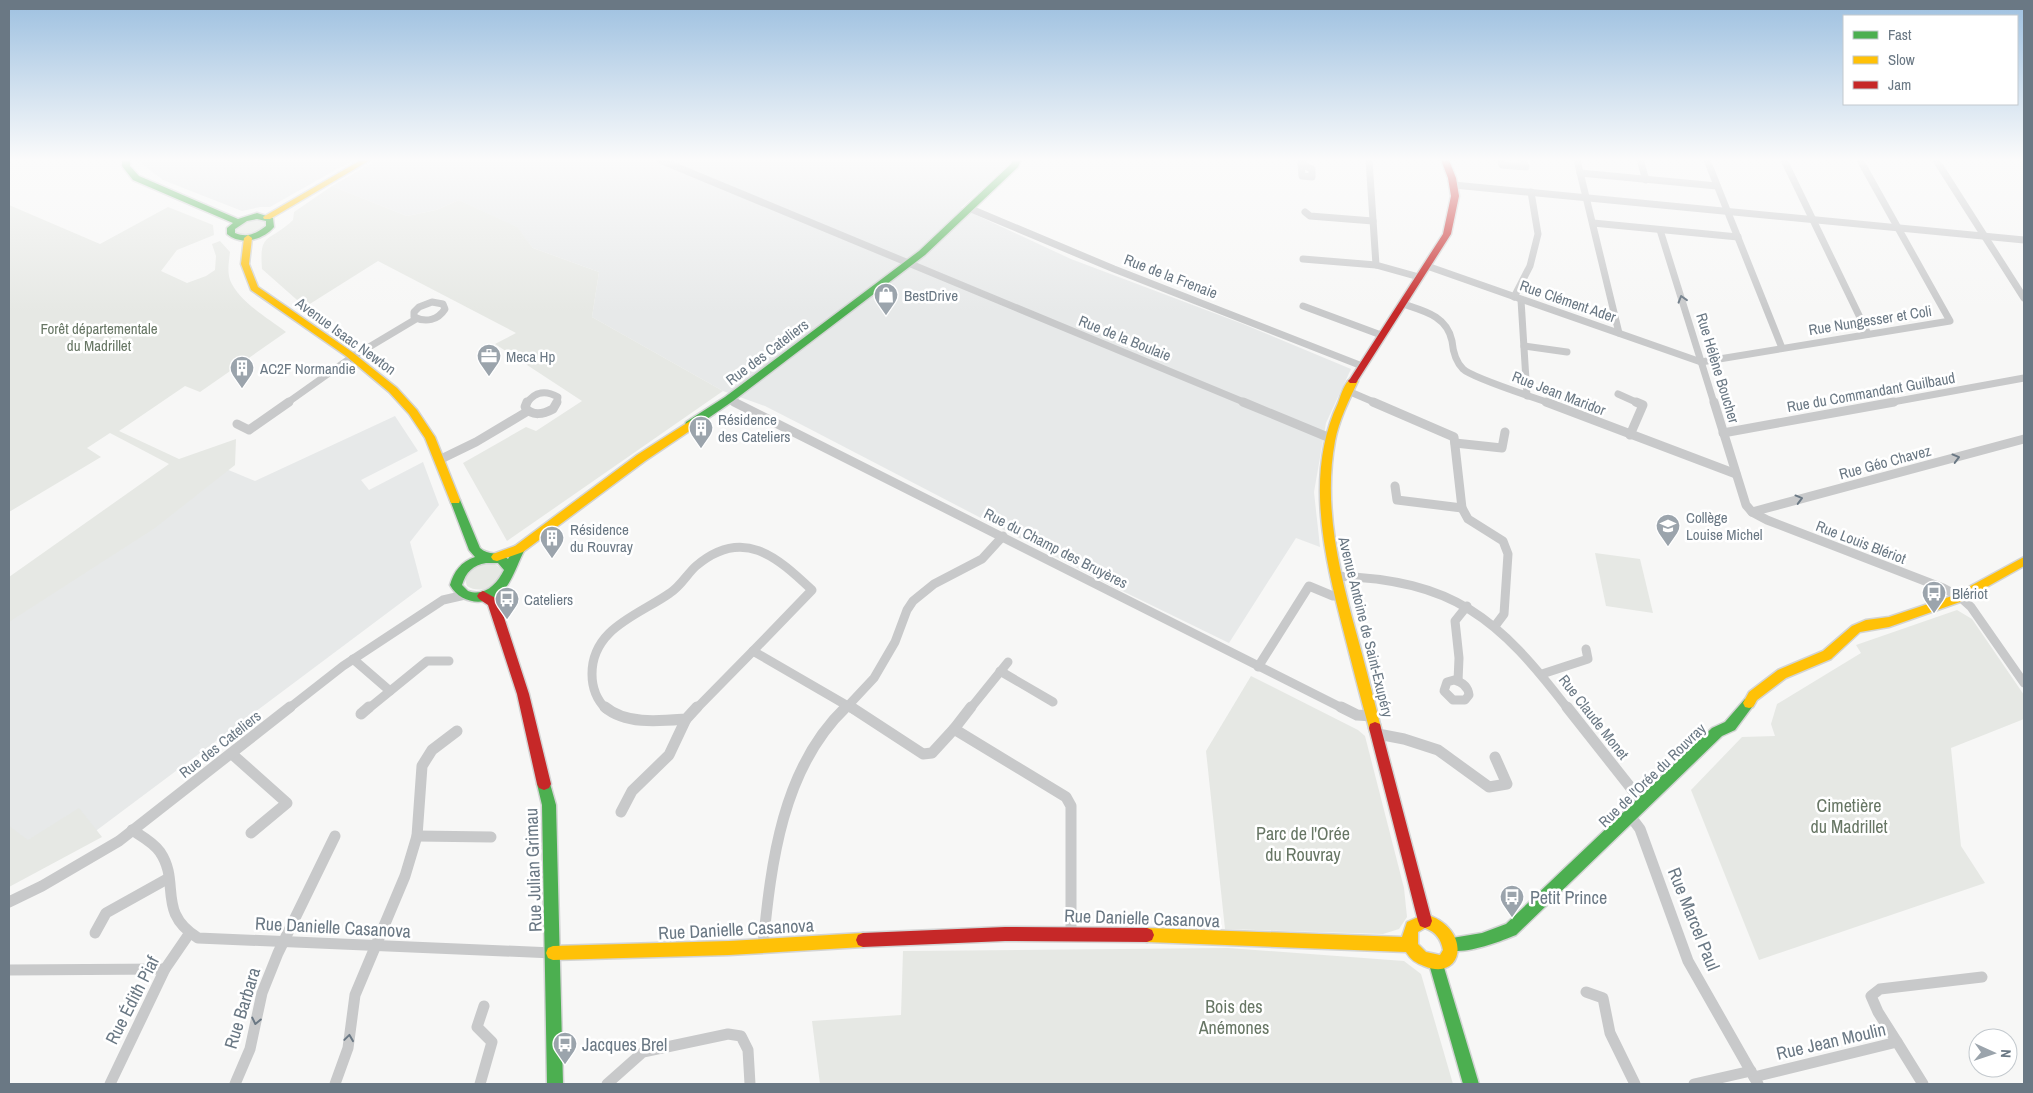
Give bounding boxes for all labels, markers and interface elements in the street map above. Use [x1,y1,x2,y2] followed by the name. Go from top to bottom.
[1843,15,2018,105] legend
[1888,24,1912,45] text: Fast
[1888,49,1915,70] text: Slow
[1888,74,1911,95] text: Jam
[1121,249,1221,304] street label: Rue de la Frenaie
[1517,275,1619,327] street label: Rue Clément Ader
[873,282,899,316] shop icon: BestDrive
[904,285,958,306] place label: BestDrive
[291,292,400,380] street label: Avenue Isaac Newton
[1677,295,1687,303] one-way arrow
[1807,300,1933,340] street label: Rue Nungesser et Coli
[1076,310,1174,366] street label: Rue de la Boulaie
[1691,310,1745,426] street label: Rue Hélène Boucher
[721,314,813,390] street label: Rue des Cateliers
[40,318,158,356] park label: Forêt départementale du Madrillet
[476,343,502,377] office icon: Meca Hp
[506,346,555,367] place label: Meca Hp
[229,355,255,389] building icon: AC2F Normandie
[259,358,356,379] place label: AC2F Normandie
[1509,366,1609,420] street label: Rue Jean Maridor
[1785,367,1957,417] street label: Rue du Commandant Guilbaud
[718,409,790,447] place label: Résidence des Cateliers
[688,415,714,449] building icon: Résidence des Cateliers
[1837,440,1933,484] street label: Rue Géo Chavez
[1952,453,1960,463] one-way arrow
[1795,495,1803,505] one-way arrow
[981,503,1131,593] street label: Rue du Champ des Bruyères
[1686,507,1763,545] place label: Collège Louise Michel
[1655,513,1681,547] school or university icon: Collège Louise Michel
[1813,515,1910,569] street label: Rue Louis Blériot
[570,519,634,557] place label: Résidence du Rouvray
[539,525,565,559] building icon: Résidence du Rouvray
[1333,534,1399,720] street label: Avenue Antoine de Saint-Exupéry
[1921,580,1947,614] bus stop icon: Blériot
[1952,583,1988,604] place label: Blériot
[494,586,520,620] bus stop icon: Cateliers
[524,589,573,610] place label: Cateliers
[1554,670,1634,764] street label: Rue Claude Monet
[175,705,265,783] street label: Rue des Cateliers
[1594,718,1711,832] street label: Rue de l'Orée du Rouvray
[1810,793,1888,839] park label: Cimetière du Madrillet
[518,808,548,932] street label: Rue Julian Grimau
[1256,821,1350,867] park label: Parc de l'Orée du Rouvray
[1662,864,1726,974] street label: Rue Marcel Paul
[1499,884,1525,918] bus stop icon: Petit Prince
[1530,885,1607,910] place label: Petit Prince
[1064,903,1220,933] street label: Rue Danielle Casanova
[255,910,411,944] street label: Rue Danielle Casanova
[658,912,814,946] street label: Rue Danielle Casanova
[99,951,165,1048] street label: Rue Édith Piaf
[218,964,266,1052] street label: Rue Barbara
[1198,994,1269,1040] park label: Bois des Anémones
[1774,1016,1888,1066] street label: Rue Jean Moulin
[251,1017,262,1026] one-way arrow
[1968,1028,2018,1078] north arrow
[552,1031,578,1065] bus stop icon: Jacques Brel
[582,1032,667,1057] place label: Jacques Brel
[344,1034,354,1042] one-way arrow
[1997,1049,2015,1058] text: N

